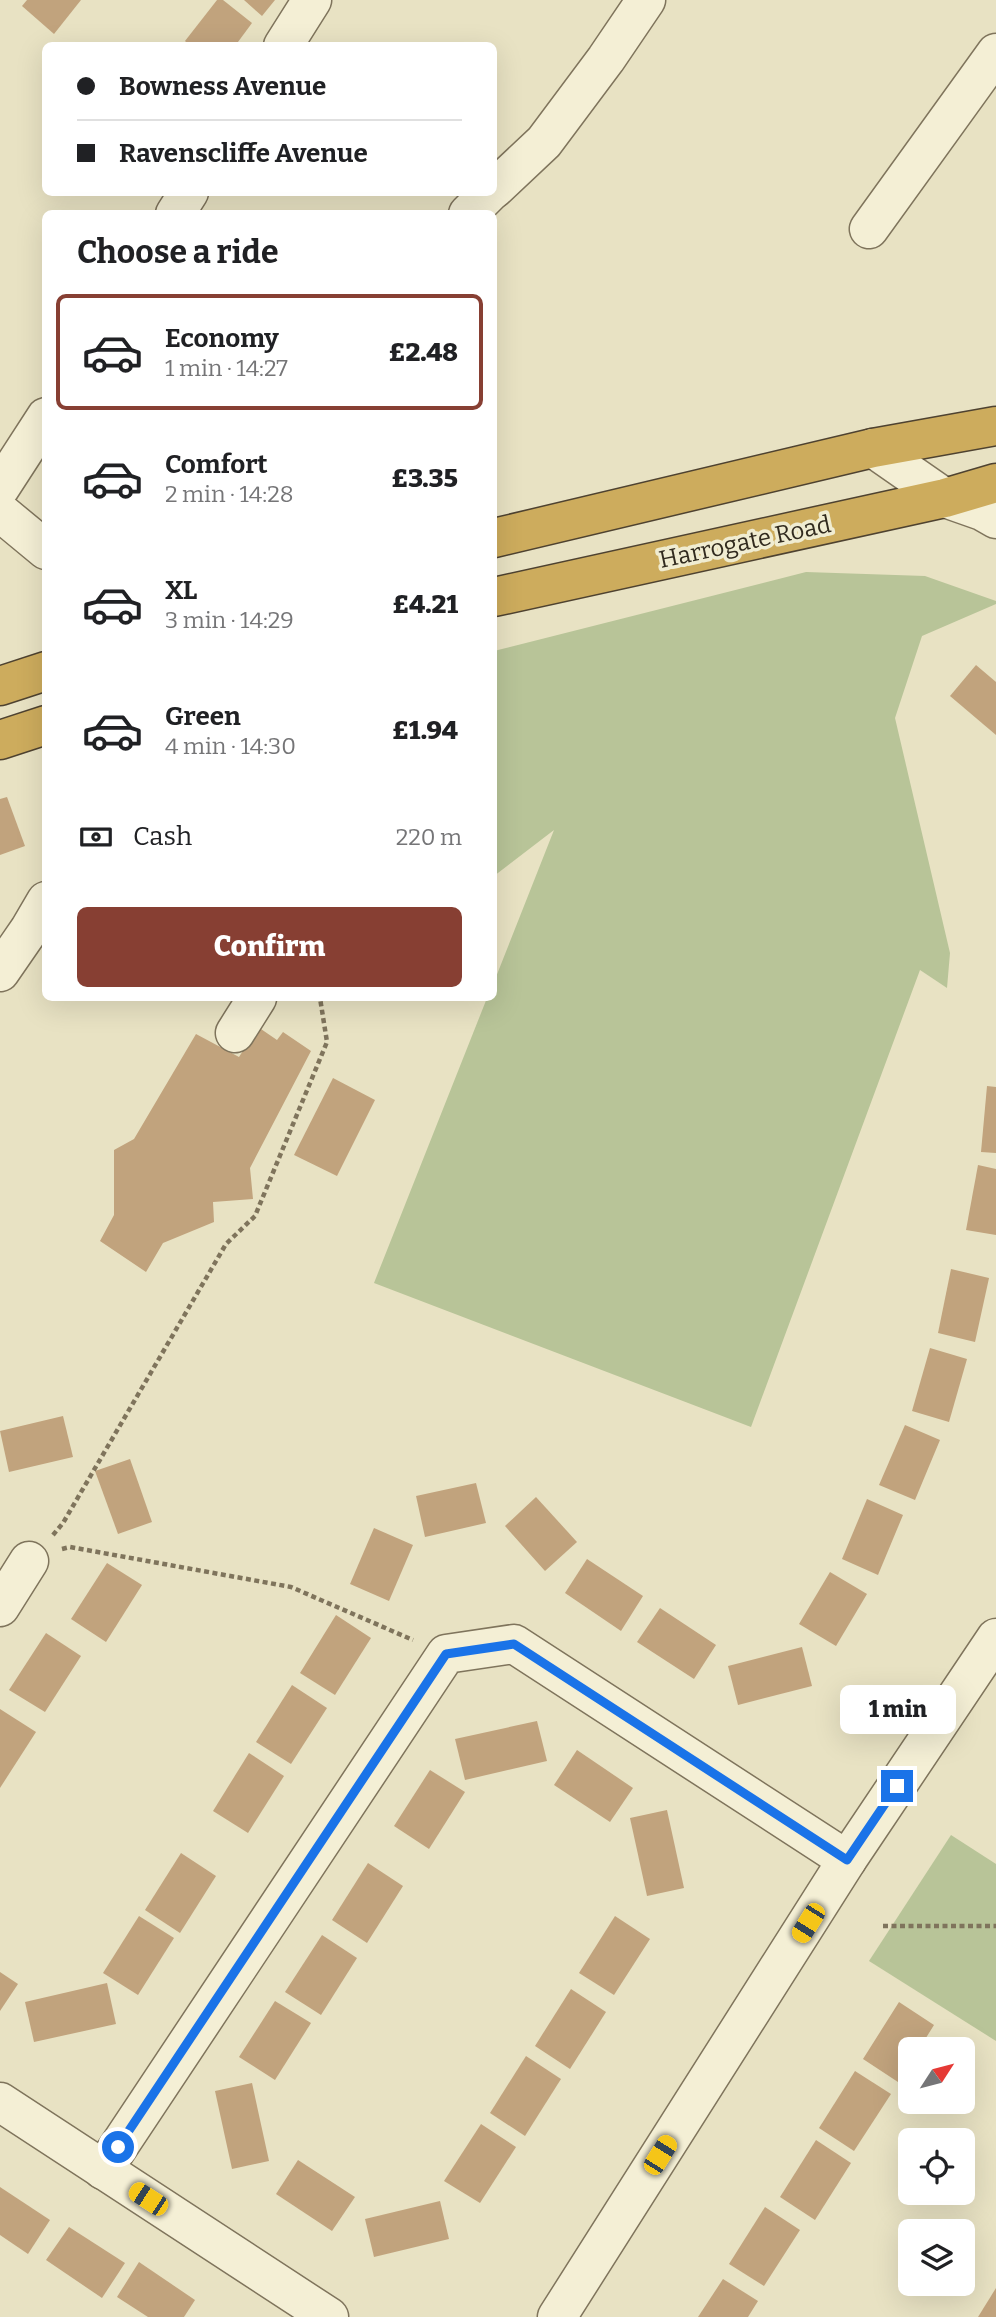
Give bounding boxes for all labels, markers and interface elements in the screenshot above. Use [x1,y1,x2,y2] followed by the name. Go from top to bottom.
[119,71,326,102] text: Bowness Avenue
[119,138,368,169] text: Ravenscliffe Avenue
[77,233,278,271] text: Choose a ride
[81,321,144,384] icon: car
[165,323,279,354] text: Economy
[389,337,458,368] text: £2.48
[165,354,288,382] text: 1 min · 14:27
[81,447,144,510] icon: car
[165,449,268,480] text: Comfort
[391,463,458,494] text: £3.35
[165,480,293,508] text: 2 min · 14:28
[657,510,833,574] street label: Harrogate Road
[81,573,144,636] icon: car
[165,575,197,606] text: XL
[392,589,458,620] text: £4.21
[165,606,294,634] text: 3 min · 14:29
[81,699,144,762] icon: car
[165,701,241,732] text: Green
[392,715,458,746] text: £1.94
[165,732,296,760] text: 4 min · 14:30
[77,818,115,856] icon: cash
[133,821,192,852] text: Cash
[396,823,462,851] text: 220 m
[77,907,462,987] button: Confirm
[839,1684,955,1734] callout: 1 min
[869,1695,927,1723] text: 1 min
[881,1770,913,1802] route end
[788,1900,829,1946] car
[898,2037,975,2114] north arrow
[898,2037,975,2296] map controls
[898,2128,975,2205] button: locate
[102,2131,134,2163] route start
[640,2132,681,2178] car
[125,2179,172,2219] car
[898,2219,975,2296] button: layers

